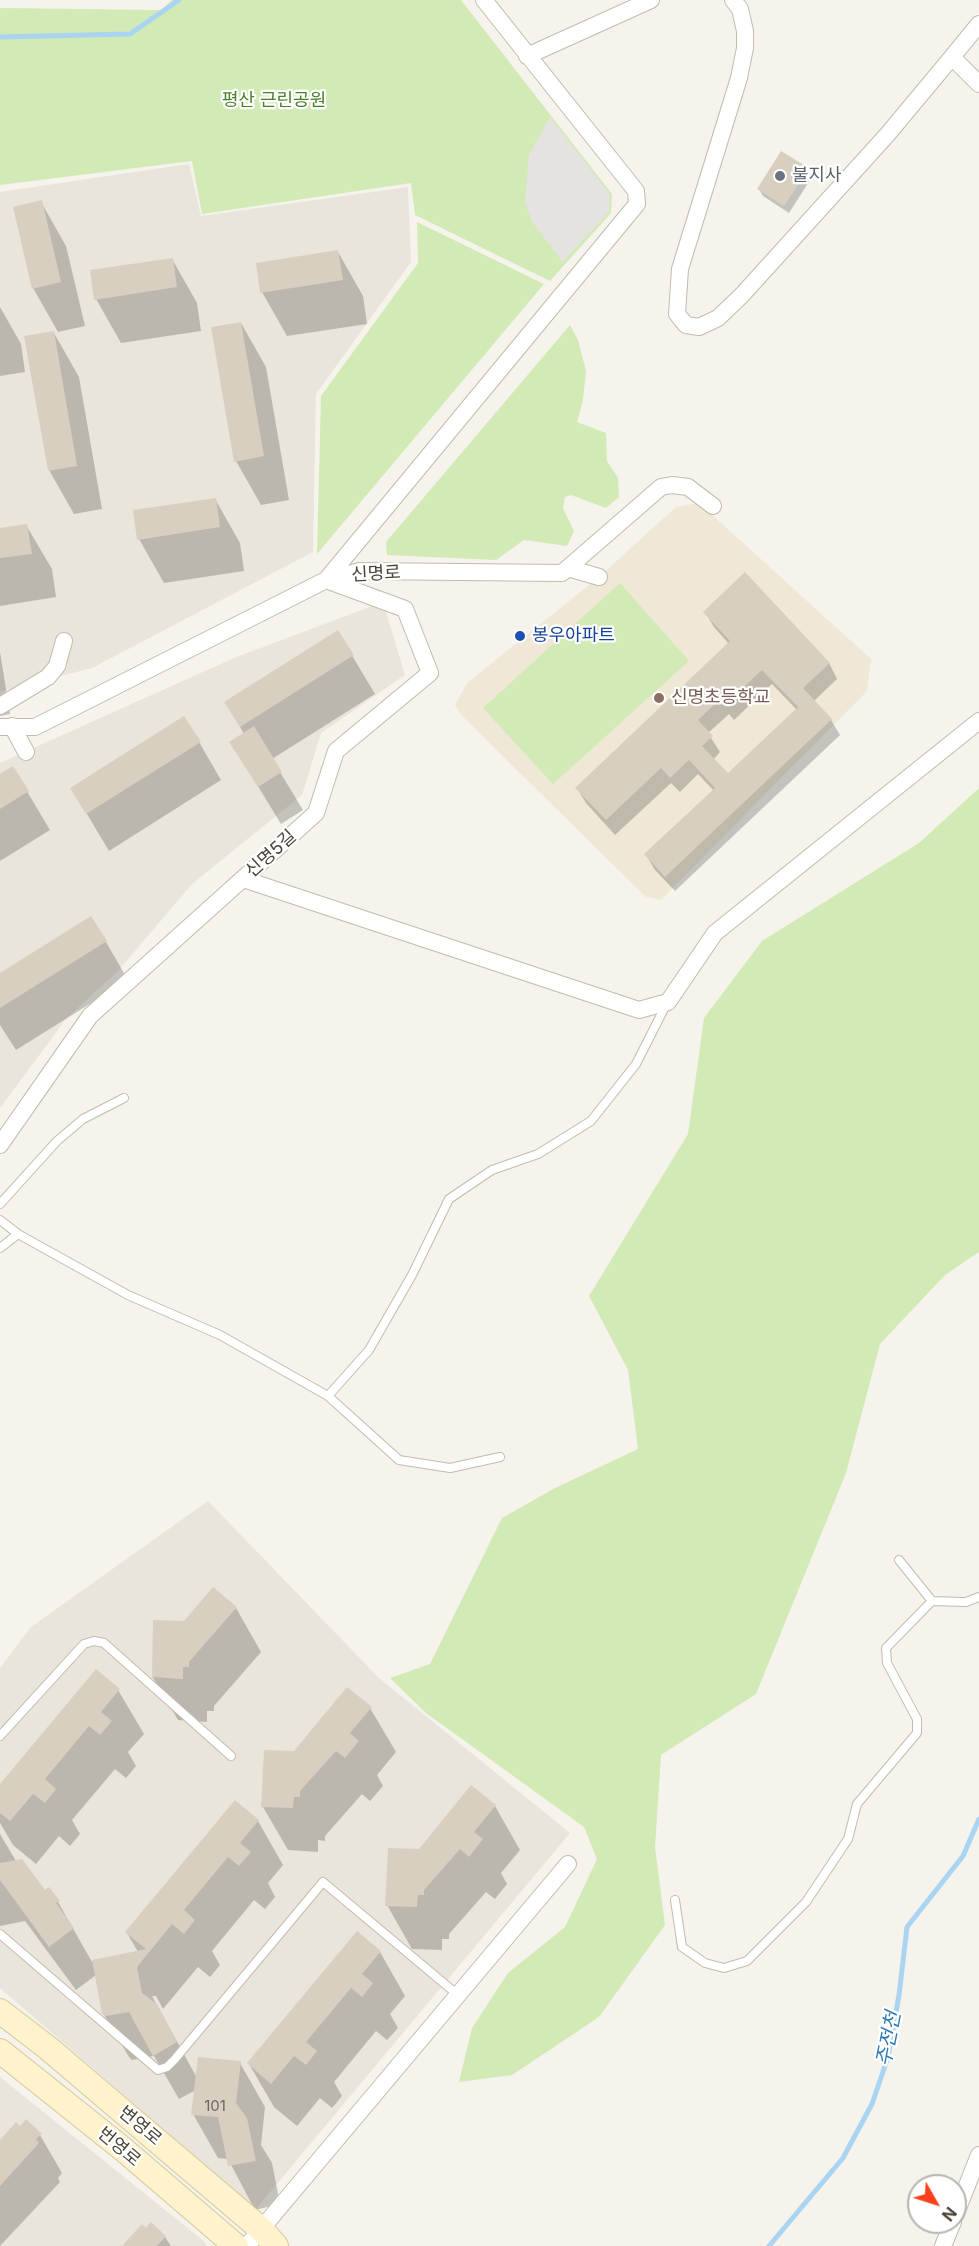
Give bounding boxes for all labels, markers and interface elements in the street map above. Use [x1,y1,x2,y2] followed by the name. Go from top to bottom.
[222,90,326,112] park label: 평산 근린공원
[792,165,842,187] place label: 불지사
[773,169,787,183] marker: 불지사
[351,562,401,586] street label: 신명로
[532,625,615,647] place label: 봉우아파트
[513,629,527,643] marker: 봉우아파트
[671,687,770,709] place label: 신명초등학교
[652,691,666,705] marker: 신명초등학교
[241,826,301,882] street label: 신명5길
[872,2010,906,2068] water label: 주전천
[204,2097,226,2115] house number: 101
[114,2102,166,2150] street label: 변영로
[93,2123,145,2171] street label: 번영로
[907,2174,967,2234] north arrow
[938,2203,961,2225] text: N

